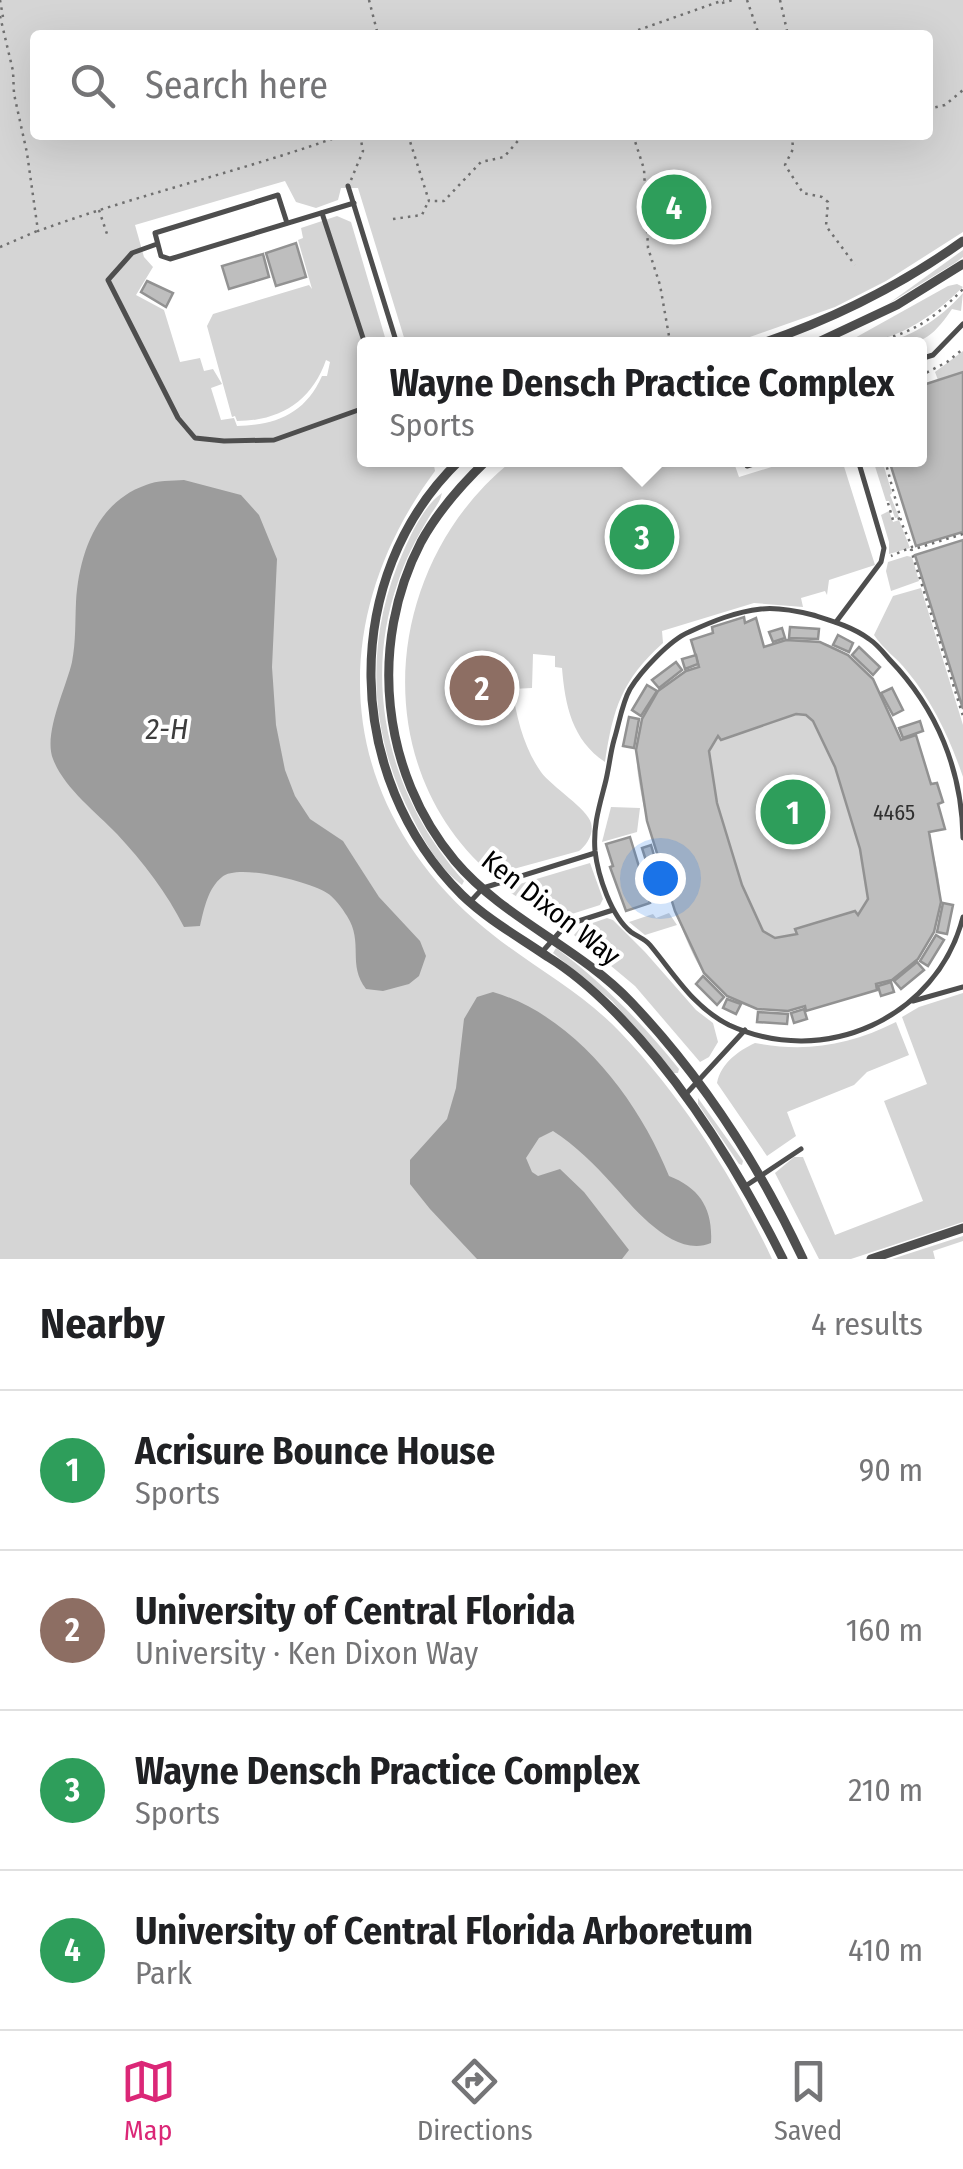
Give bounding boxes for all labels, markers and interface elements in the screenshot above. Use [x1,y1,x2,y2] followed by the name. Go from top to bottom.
[30,30,933,140] search box
[65,58,120,113] icon: search
[145,62,328,108] text: Search here
[642,170,706,244] pin: 4
[357,337,927,467] popup
[390,360,894,406] text: Wayne Densch Practice Complex
[390,406,475,444] text: Sports
[610,500,674,574] pin: 3
[450,650,514,726] pin: 2
[145,711,188,747] water label: 2-H
[760,774,826,850] pin: 1
[873,799,915,826] house number: 4465
[475,844,627,973] street label: Ken Dixon Way
[635,853,686,904] your location
[40,1299,165,1349] text: Nearby
[811,1305,923,1343] text: 4 results
[135,1428,495,1474] text: Acrisure Bounce House
[66,1451,79,1489] text: 1
[859,1451,923,1489] text: 90 m
[135,1474,220,1512] text: Sports
[135,1588,575,1634] text: University of Central Florida
[65,1611,80,1649] text: 2
[846,1611,923,1649] text: 160 m
[135,1634,478,1672] text: University · Ken Dixon Way
[135,1748,640,1794] text: Wayne Densch Practice Complex
[65,1771,80,1809] text: 3
[848,1771,923,1809] text: 210 m
[135,1794,220,1832] text: Sports
[135,1908,753,1954] text: University of Central Florida Arboretum
[64,1931,81,1969] text: 4
[848,1931,923,1969] text: 410 m
[135,1954,192,1992] text: Park
[121,2054,176,2147] tab: Map
[417,2054,533,2147] tab: Directions
[774,2054,842,2147] tab: Saved

